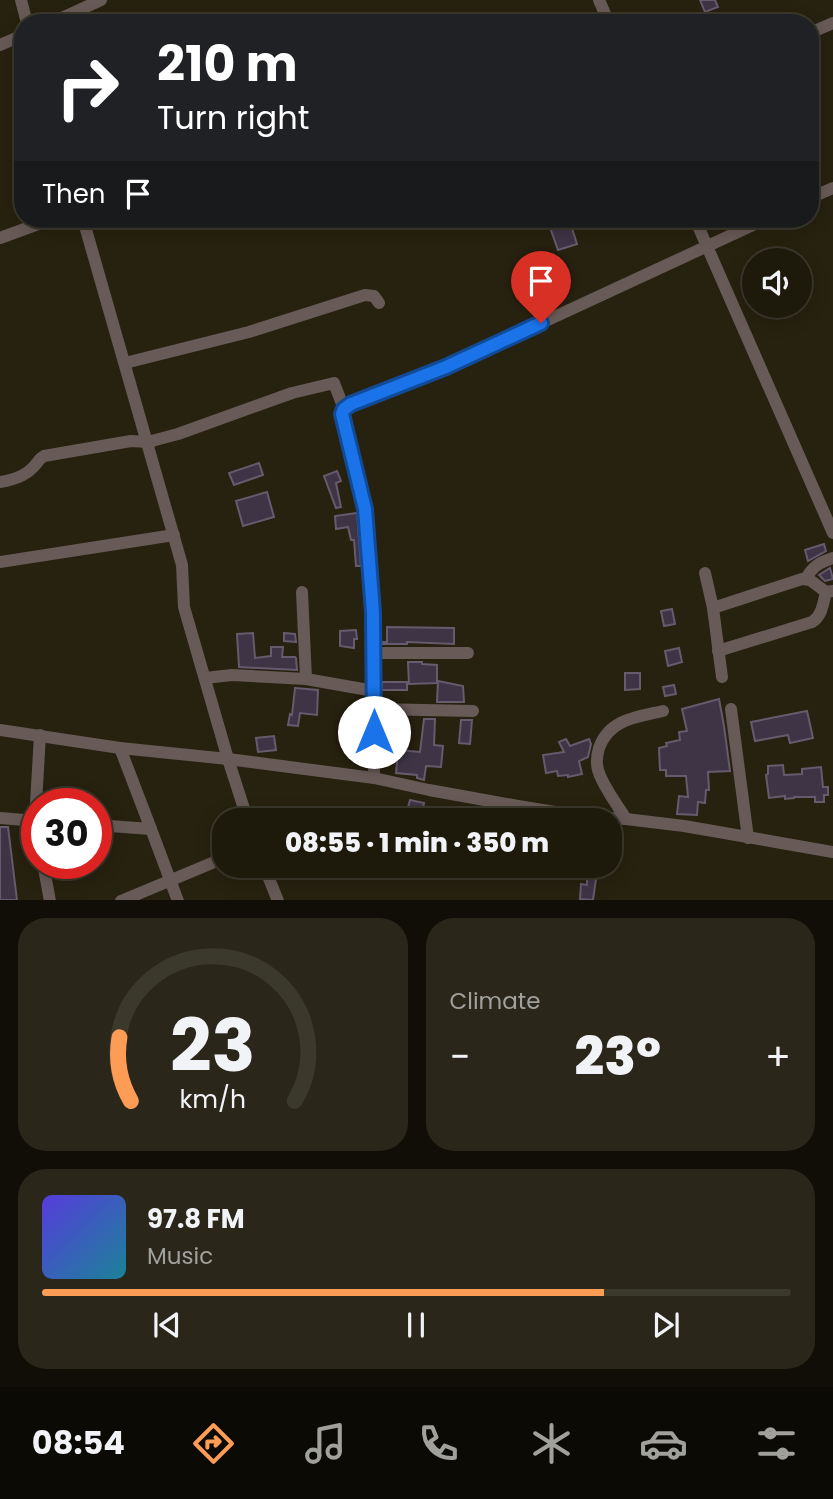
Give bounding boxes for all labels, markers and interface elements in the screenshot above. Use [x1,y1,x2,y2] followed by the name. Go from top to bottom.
[157,30,298,98] text: 210 m
[42,42,133,133] icon: right
[157,95,309,140] text: Turn right
[119,175,157,213] icon: arrive
[42,176,105,212] text: Then
[742,248,812,318] map controls
[742,248,812,318] button: sound
[511,251,571,323] pin
[522,262,560,300] icon: arrive
[337,695,411,769] position arrow
[21,788,112,879] speed limit sign: 30
[285,825,549,861] text: 08:55 · 1 min · 350 m
[450,985,540,1017] text: Climate
[170,995,256,1096] text: 23
[575,1020,661,1093] text: 23°
[450,1030,470,1083] text: −
[765,1030,791,1083] text: +
[179,1081,246,1116] text: km/h
[147,1201,245,1237] text: 97.8 FM
[147,1240,213,1272] text: Music
[148,1306,186,1344] icon: previous
[397,1306,435,1344] icon: pause
[647,1306,685,1344] icon: next
[189,1419,238,1468] icon: directions
[301,1419,350,1468] icon: music
[414,1419,463,1468] icon: phone
[527,1419,576,1468] icon: climate
[639,1419,688,1468] icon: car
[752,1419,801,1468] icon: filters
[32,1420,125,1465] text: 08:54

